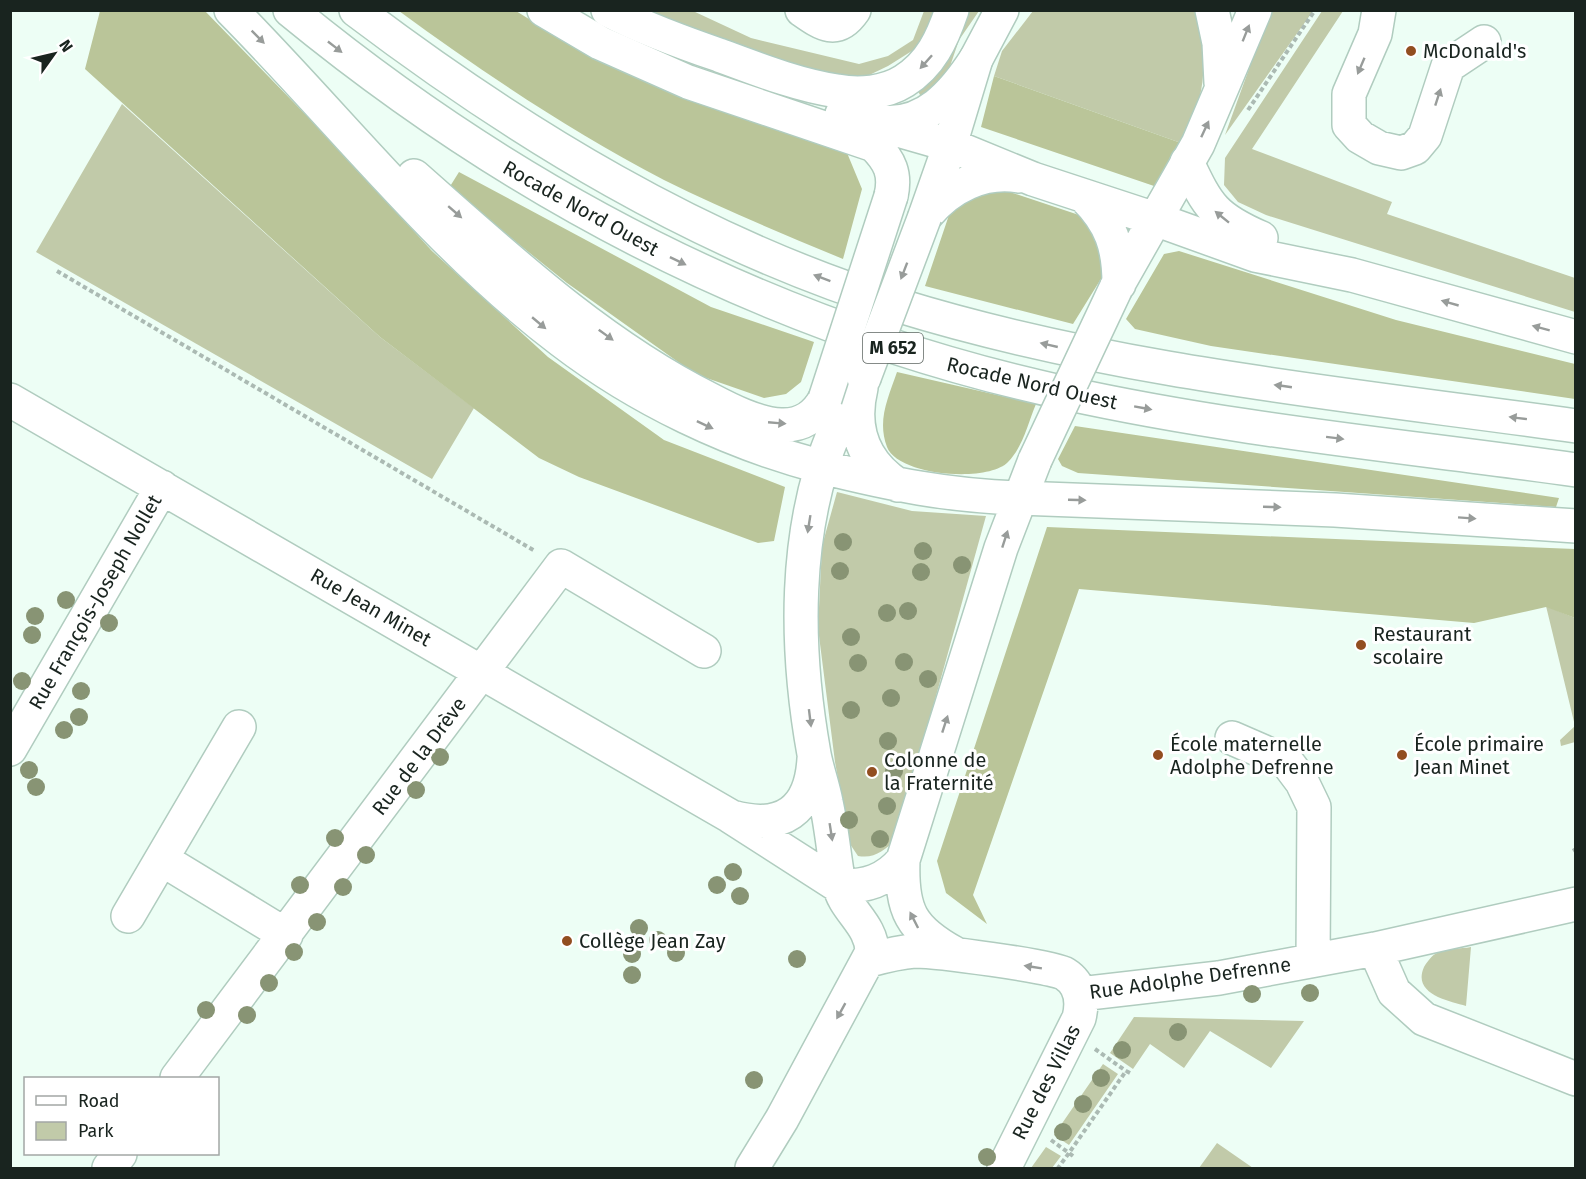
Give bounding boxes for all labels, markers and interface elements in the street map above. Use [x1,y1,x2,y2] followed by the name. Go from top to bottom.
[1241,23,1251,41] one-way arrow
[24,24,84,84] north arrow
[250,29,264,43] one-way arrow
[55,36,77,56] text: N
[1423,39,1526,63] place label: McDonald's
[328,40,343,52] one-way arrow
[1404,44,1418,58] marker: McDonald's
[920,54,933,69] one-way arrow
[1356,57,1366,75] one-way arrow
[1434,88,1444,106] one-way arrow
[1201,120,1210,137] one-way arrow
[499,155,664,261] street label: Rocade Nord Ouest
[447,205,463,218] one-way arrow
[1214,211,1230,224] one-way arrow
[670,257,687,266] one-way arrow
[899,262,909,280] one-way arrow
[813,273,831,283] one-way arrow
[1441,297,1460,307] one-way arrow
[532,317,547,329] one-way arrow
[1532,322,1550,332] one-way arrow
[597,329,613,341] one-way arrow
[863,333,923,363] road number: M 652
[1040,339,1059,349] one-way arrow
[944,352,1120,414] street label: Rocade Nord Ouest
[1273,382,1292,391] one-way arrow
[1133,404,1152,413] one-way arrow
[1508,413,1527,423] one-way arrow
[768,419,787,428] one-way arrow
[697,420,714,429] one-way arrow
[1326,433,1345,443] one-way arrow
[24,490,168,714] street label: Rue François-Joseph Nollet
[1068,495,1087,505] one-way arrow
[1263,503,1282,512] one-way arrow
[805,514,814,533] one-way arrow
[1457,514,1476,523] one-way arrow
[1000,530,1010,548] one-way arrow
[306,563,436,652] street label: Rue Jean Minet
[1373,622,1472,669] place label: Restaurant scolaire
[1354,638,1368,652] marker: Restaurant scolaire
[367,692,471,820] street label: Rue de la Drève
[805,708,814,727] one-way arrow
[941,715,950,733] one-way arrow
[1170,732,1334,779] place label: École maternelle Adolphe Defrenne
[1414,732,1544,779] place label: École primaire Jean Minet
[884,748,994,795] place label: Colonne de la Fraternité
[1151,748,1165,762] marker: École maternelle Adolphe Defrenne
[1395,748,1409,762] marker: École primaire Jean Minet
[865,765,879,779] marker: Colonne de la Fraternité
[827,822,836,841] one-way arrow
[909,911,919,928] one-way arrow
[579,929,726,953] place label: Collège Jean Zay
[560,934,574,948] marker: Collège Jean Zay
[1088,952,1292,1004] street label: Rue Adolphe Defrenne
[1024,963,1043,972] one-way arrow
[836,1002,846,1019] one-way arrow
[1007,1020,1085,1144] street label: Rue des Villas
[24,1077,219,1155] legend
[78,1090,120,1112] text: Road
[78,1120,114,1142] text: Park

